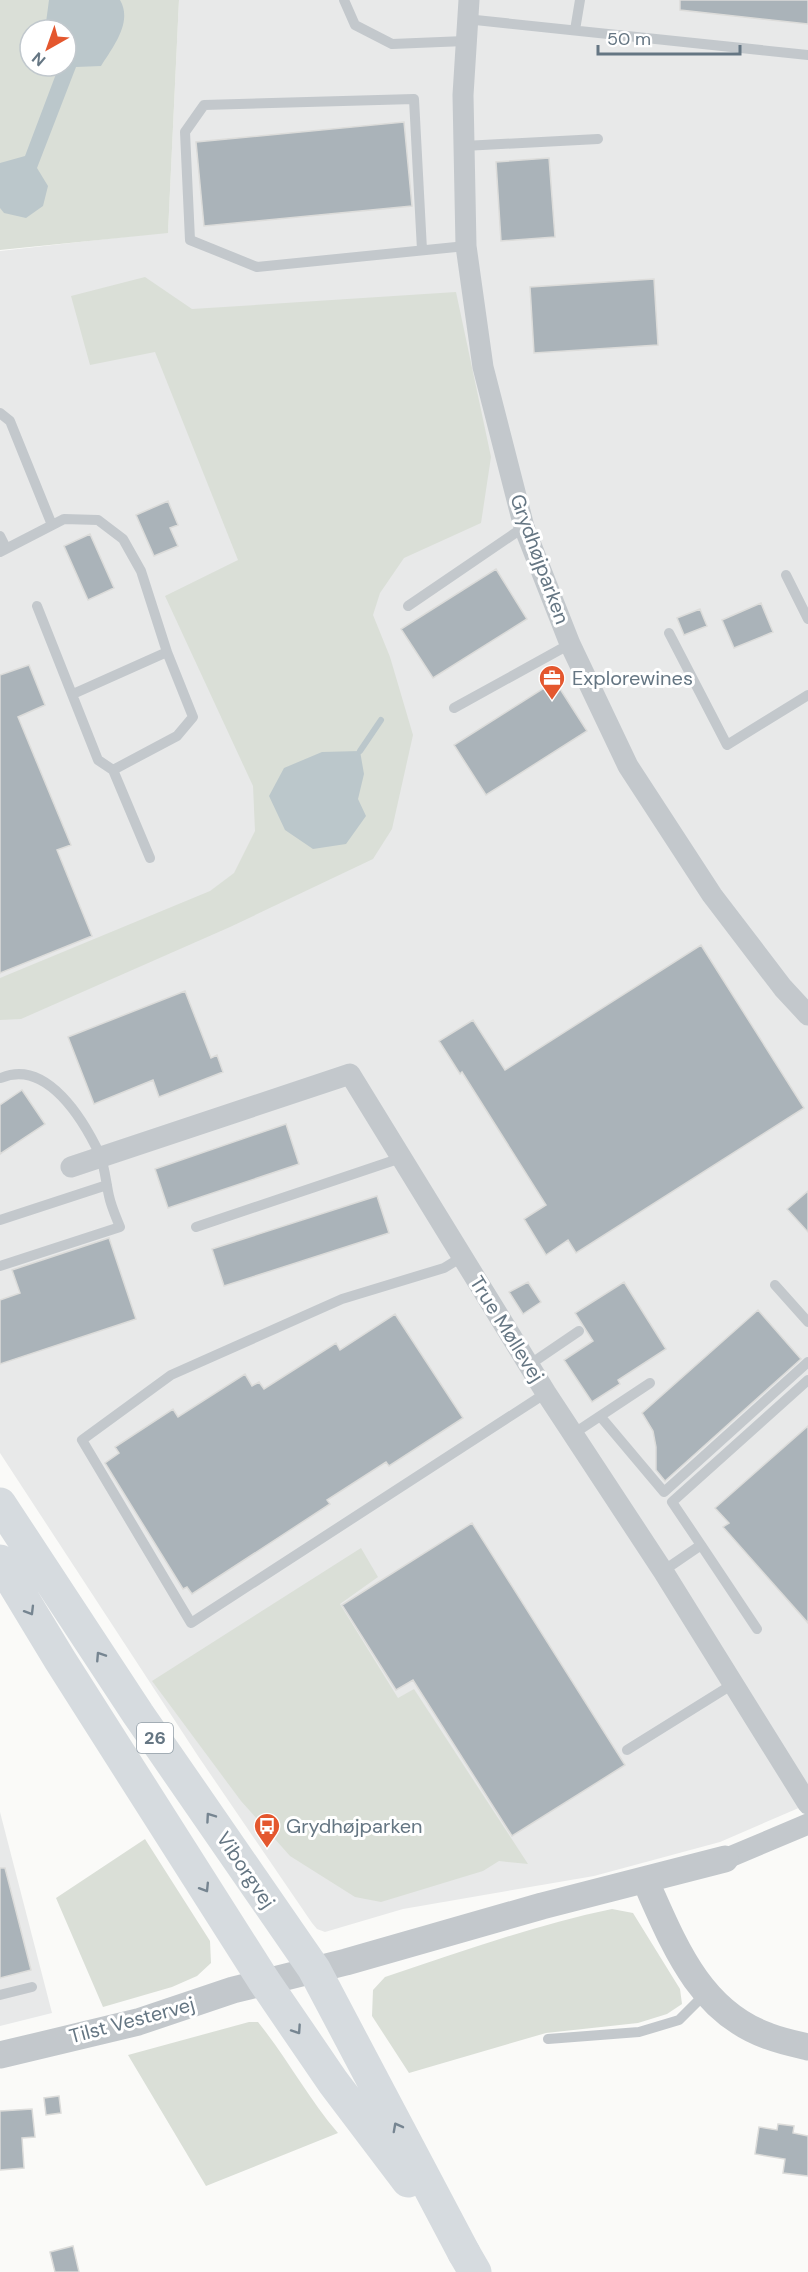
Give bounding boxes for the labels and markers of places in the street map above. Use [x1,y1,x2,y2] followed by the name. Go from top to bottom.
[537,663,567,701] office icon: Explorewines
[572,665,693,691] place label: Explorewines
[252,1811,282,1849] bus stop icon: Grydhøjparken
[286,1813,423,1839] place label: Grydhøjparken

